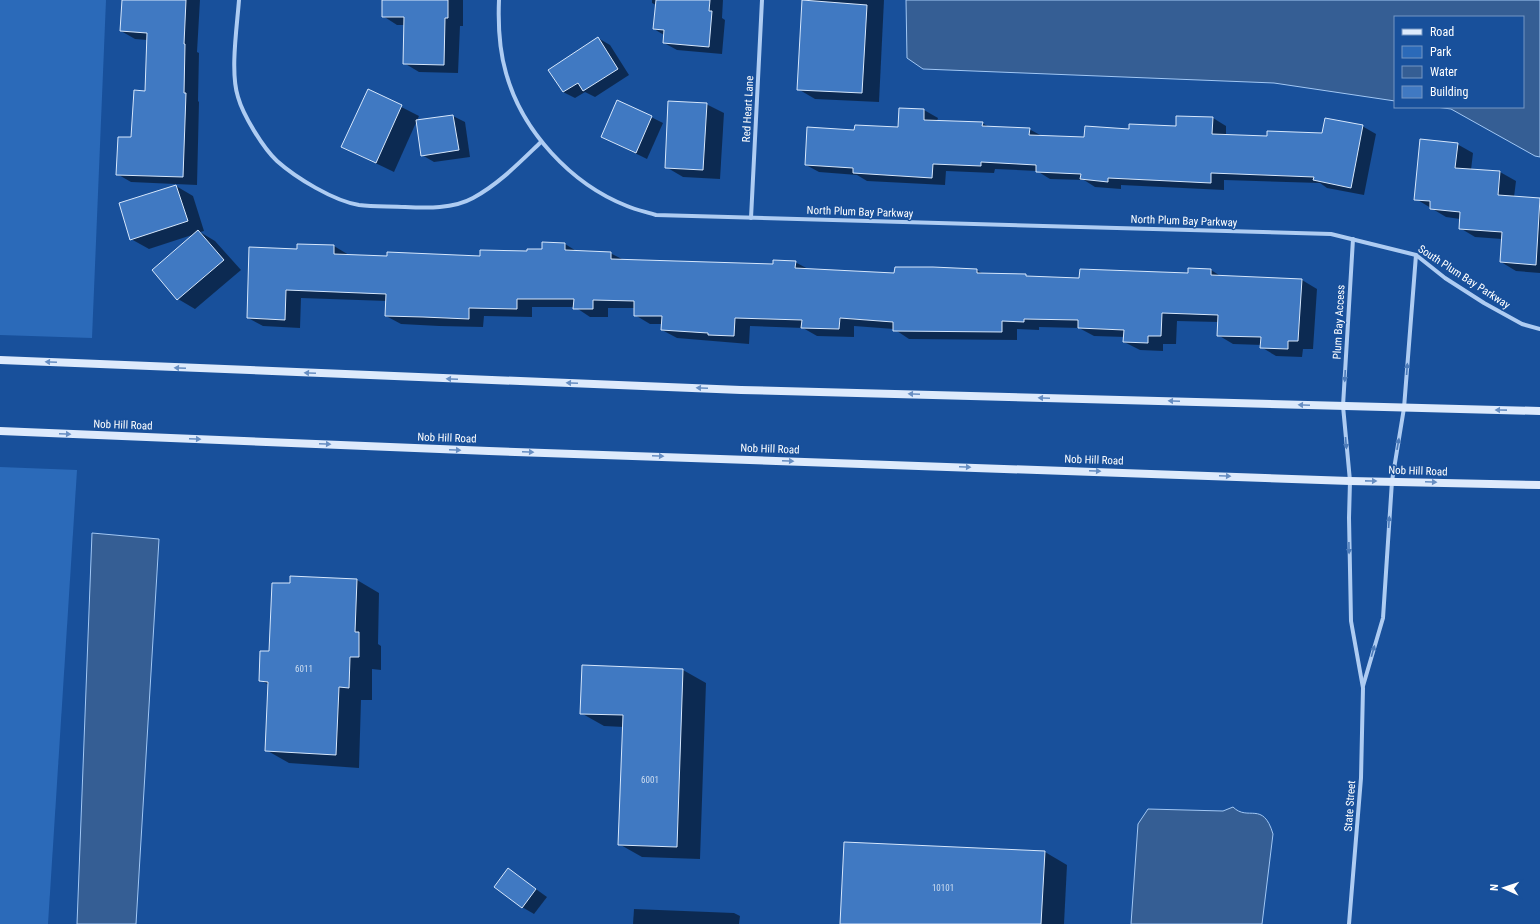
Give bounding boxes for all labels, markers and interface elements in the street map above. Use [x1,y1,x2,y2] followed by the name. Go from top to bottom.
[1394,16,1524,108] legend
[1430,25,1454,39] text: Road
[1430,45,1452,59] text: Park
[1430,65,1458,79] text: Water
[740,75,756,143] street label: Red Heart Lane
[1430,85,1468,99] text: Building
[806,204,914,220] street label: North Plum Bay Parkway
[1130,213,1238,229] street label: North Plum Bay Parkway
[1415,242,1513,312] street label: South Plum Bay Parkway
[1331,284,1347,360] street label: Plum Bay Access
[44,359,57,365] one-way arrow
[1404,363,1411,375] one-way arrow
[174,364,186,371] one-way arrow
[304,370,316,377] one-way arrow
[1341,370,1348,382] one-way arrow
[445,376,458,382] one-way arrow
[566,380,578,387] one-way arrow
[696,385,708,392] one-way arrow
[908,391,920,398] one-way arrow
[1037,395,1050,401] one-way arrow
[1168,398,1180,405] one-way arrow
[1297,402,1310,408] one-way arrow
[1494,407,1507,413] one-way arrow
[93,417,153,433] street label: Nob Hill Road
[59,430,71,437] one-way arrow
[417,430,477,446] street label: Nob Hill Road
[189,436,202,442] one-way arrow
[1343,437,1350,449] one-way arrow
[1395,438,1401,451] one-way arrow
[319,441,331,448] one-way arrow
[740,441,800,457] street label: Nob Hill Road
[449,446,461,453] one-way arrow
[522,449,535,455] one-way arrow
[1064,452,1124,468] street label: Nob Hill Road
[652,453,664,460] one-way arrow
[782,458,795,464] one-way arrow
[959,463,971,470] one-way arrow
[1388,463,1448,479] street label: Nob Hill Road
[1089,468,1101,475] one-way arrow
[1219,473,1232,479] one-way arrow
[1365,478,1378,484] one-way arrow
[1425,479,1438,485] one-way arrow
[1386,516,1393,528] one-way arrow
[1346,542,1352,555] one-way arrow
[1370,645,1376,657] one-way arrow
[295,664,313,674] house number: 6011
[641,775,659,785] house number: 6001
[1342,780,1358,832] street label: State Street
[1484,868,1524,908] north arrow
[932,883,954,893] house number: 10101
[1488,884,1501,891] text: N

